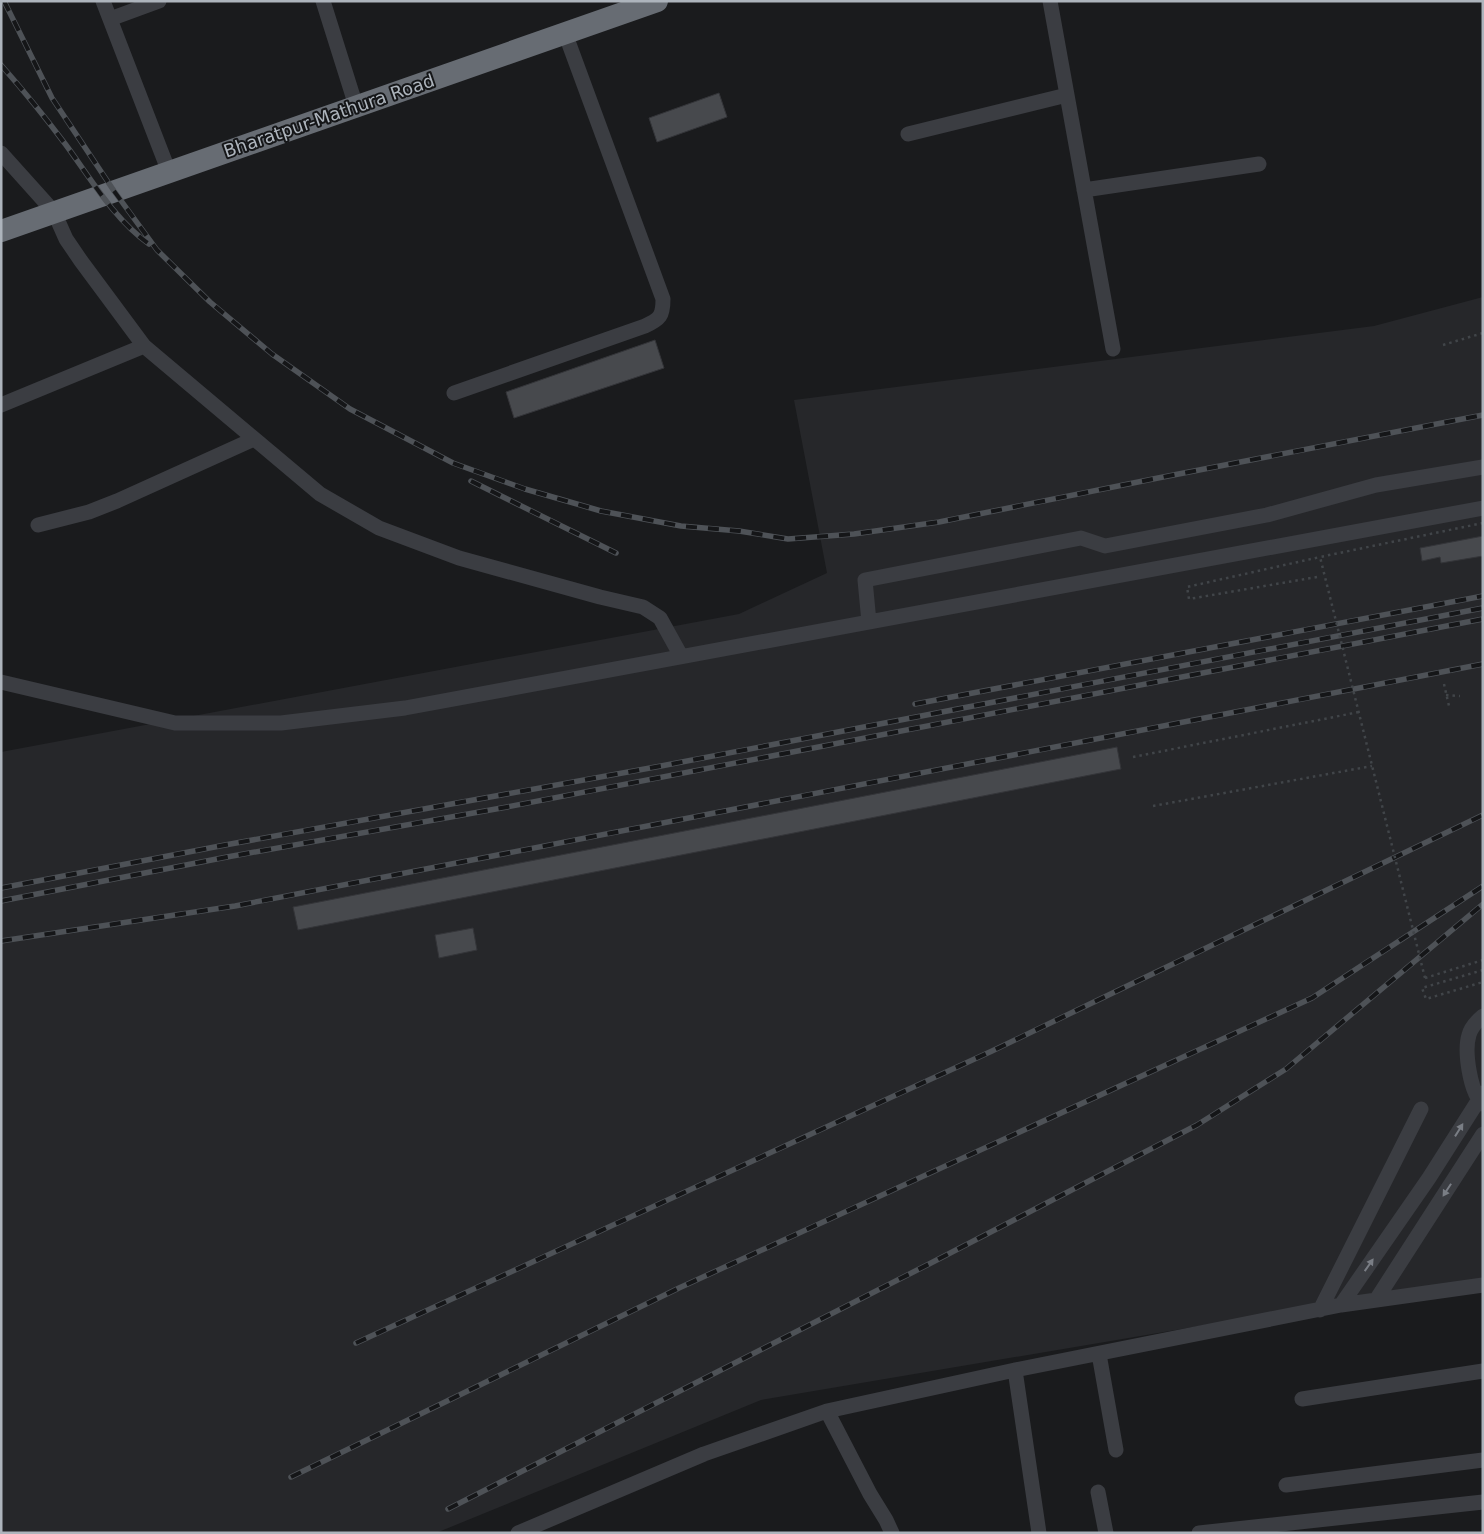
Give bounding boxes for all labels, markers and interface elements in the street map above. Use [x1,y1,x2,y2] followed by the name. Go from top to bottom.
[221,70,437,162] street label: Bharatpur-Mathura Road
[1454,1123,1463,1137] one-way arrow
[1442,1183,1452,1197] one-way arrow
[1364,1258,1374,1272] one-way arrow

